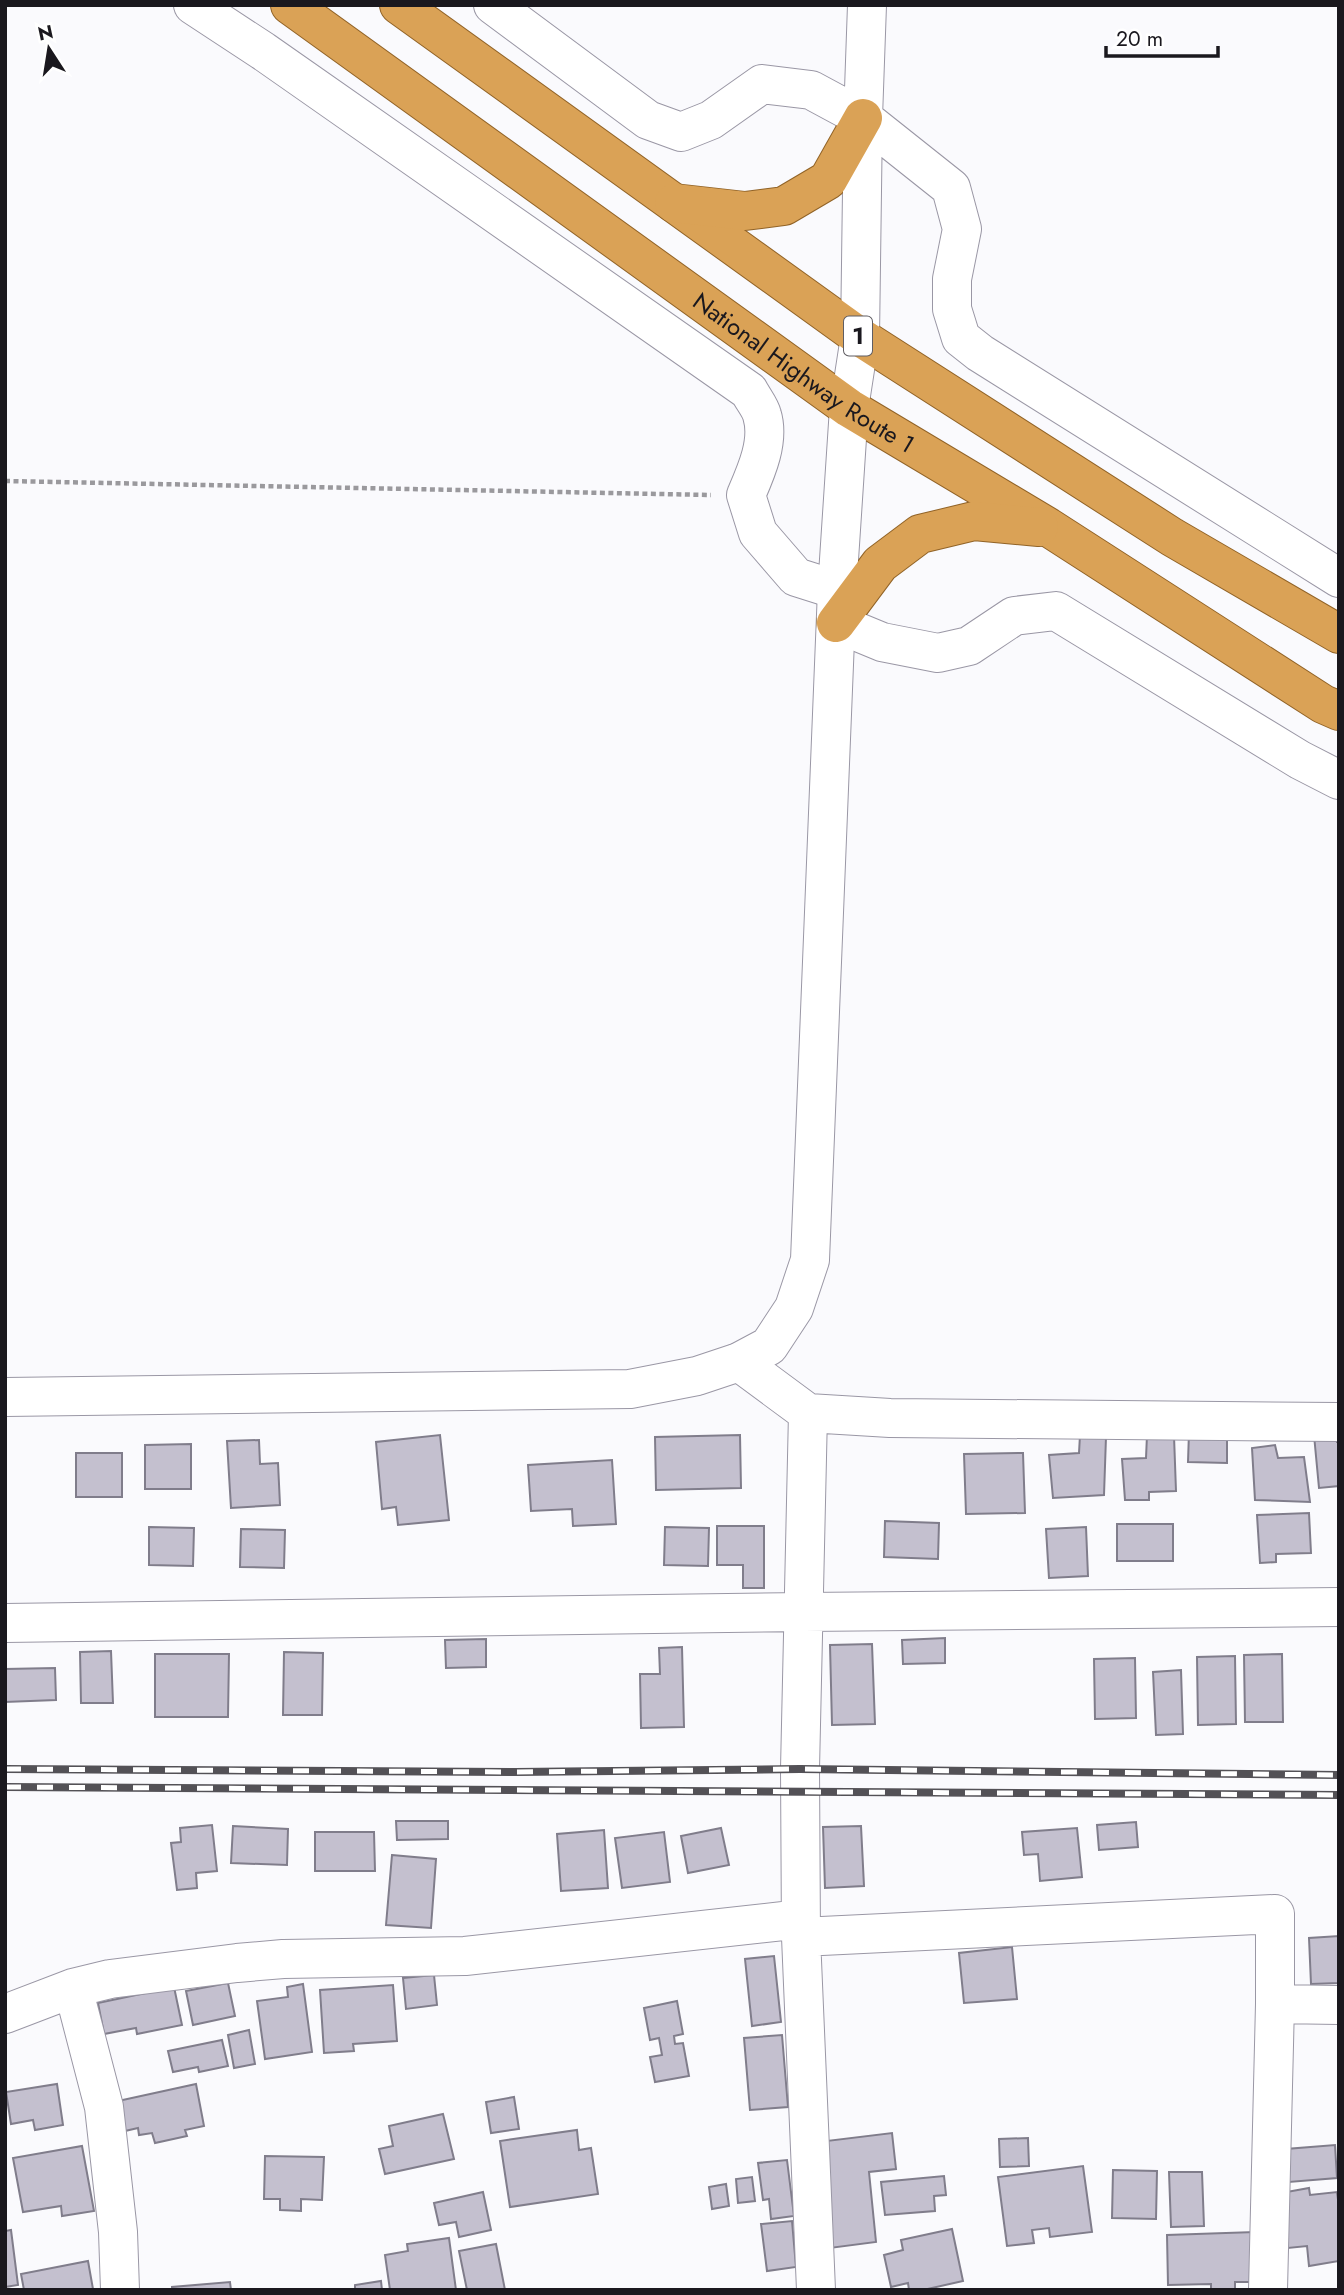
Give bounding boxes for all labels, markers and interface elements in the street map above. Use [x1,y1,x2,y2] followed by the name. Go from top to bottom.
[14,14,84,84] north arrow
[1106,14,1218,58] scale bar
[35,18,56,48] text: N
[1116,24,1163,54] text: 20 m
[686,284,922,461] street label: National Highway Route 1
[844,316,872,356] road number: 1

